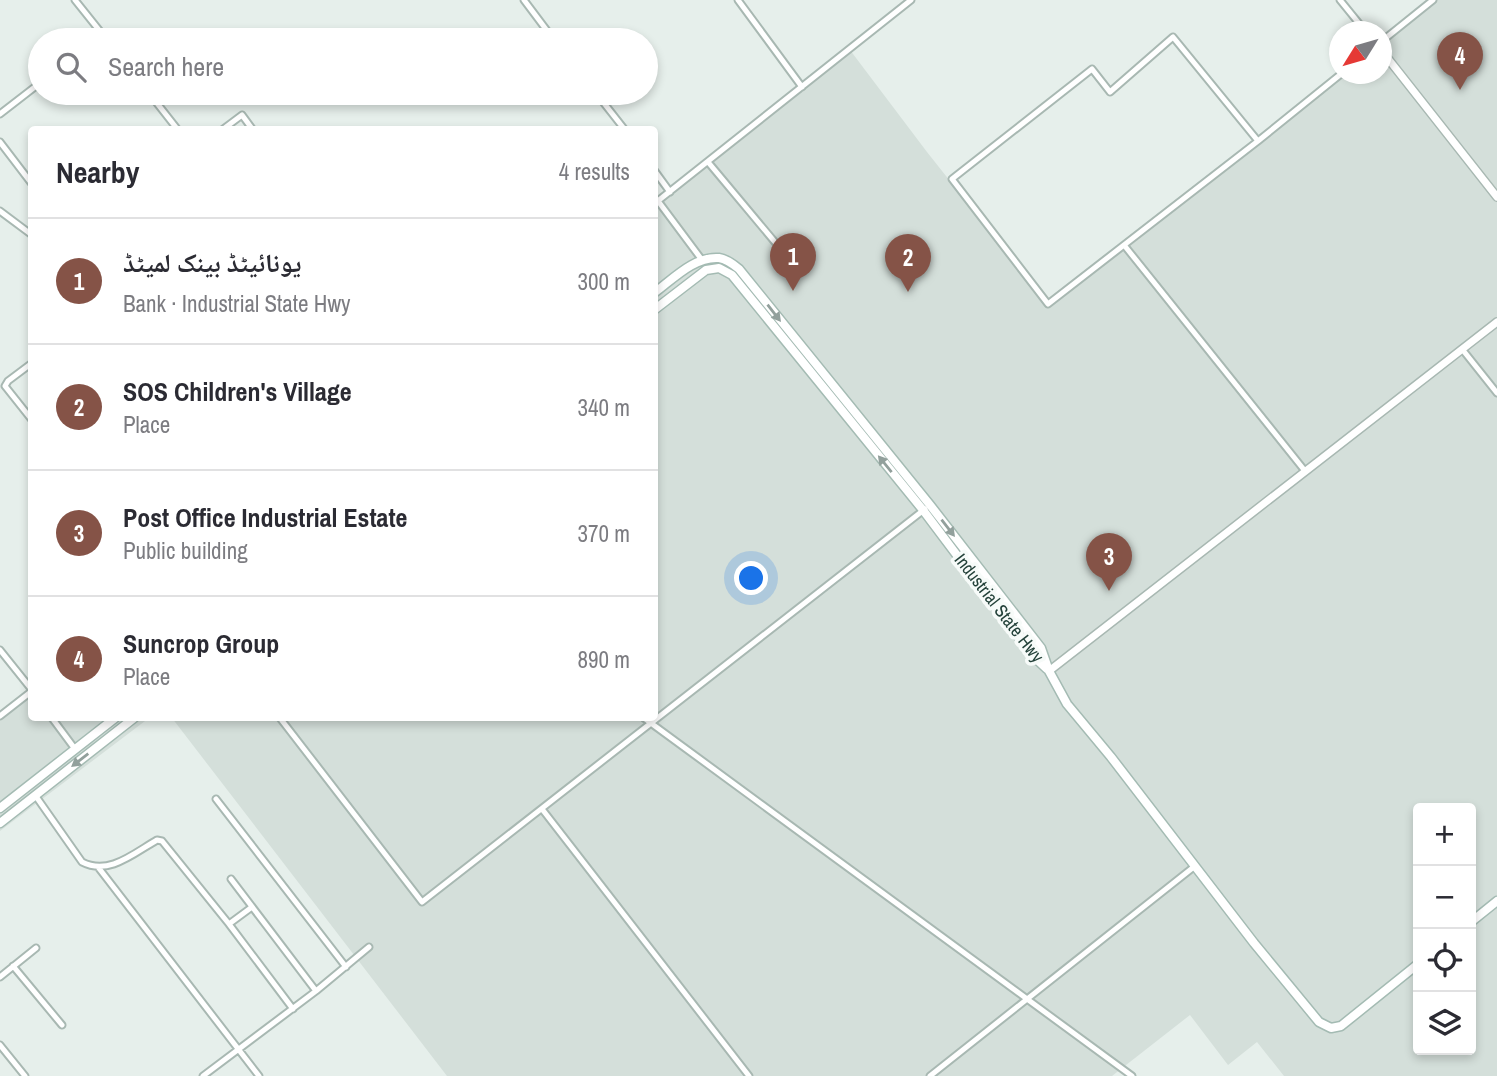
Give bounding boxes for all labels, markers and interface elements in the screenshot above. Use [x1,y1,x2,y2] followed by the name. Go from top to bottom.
[1329,21,1392,84] north arrow
[28,28,658,105] search box
[1437,32,1483,90] pin: 4
[52,48,90,86] icon: search
[108,49,224,84] text: Search here
[56,152,139,192] text: Nearby
[559,156,630,187] text: 4 results
[770,233,816,291] pin: 1
[885,234,931,292] pin: 2
[123,245,301,280] text: یونائیٹڈ بینک لمیٹڈ
[74,266,84,297] text: 1
[578,266,630,297] text: 300 m
[123,288,351,319] text: Bank · Industrial State Hwy
[767,304,781,322] one-way arrow
[123,374,352,409] text: SOS Children's Village
[74,392,84,423] text: 2
[578,392,630,423] text: 340 m
[123,409,170,440] text: Place
[878,456,893,474] one-way arrow
[123,500,407,535] text: Post Office Industrial Estate
[74,518,84,549] text: 3
[578,518,630,549] text: 370 m
[941,519,955,537] one-way arrow
[1086,533,1132,591] pin: 3
[123,535,248,566] text: Public building
[949,548,1050,668] street label: Industrial State Hwy
[734,561,768,595] your location
[123,626,279,661] text: Suncrop Group
[74,644,84,675] text: 4
[578,644,630,675] text: 890 m
[123,661,170,692] text: Place
[72,752,90,767] one-way arrow
[1413,803,1476,1055] map controls
[1413,803,1476,866] button: +
[1413,866,1476,929] button: −
[1413,929,1476,992] button: locate
[1413,992,1476,1055] button: layers

